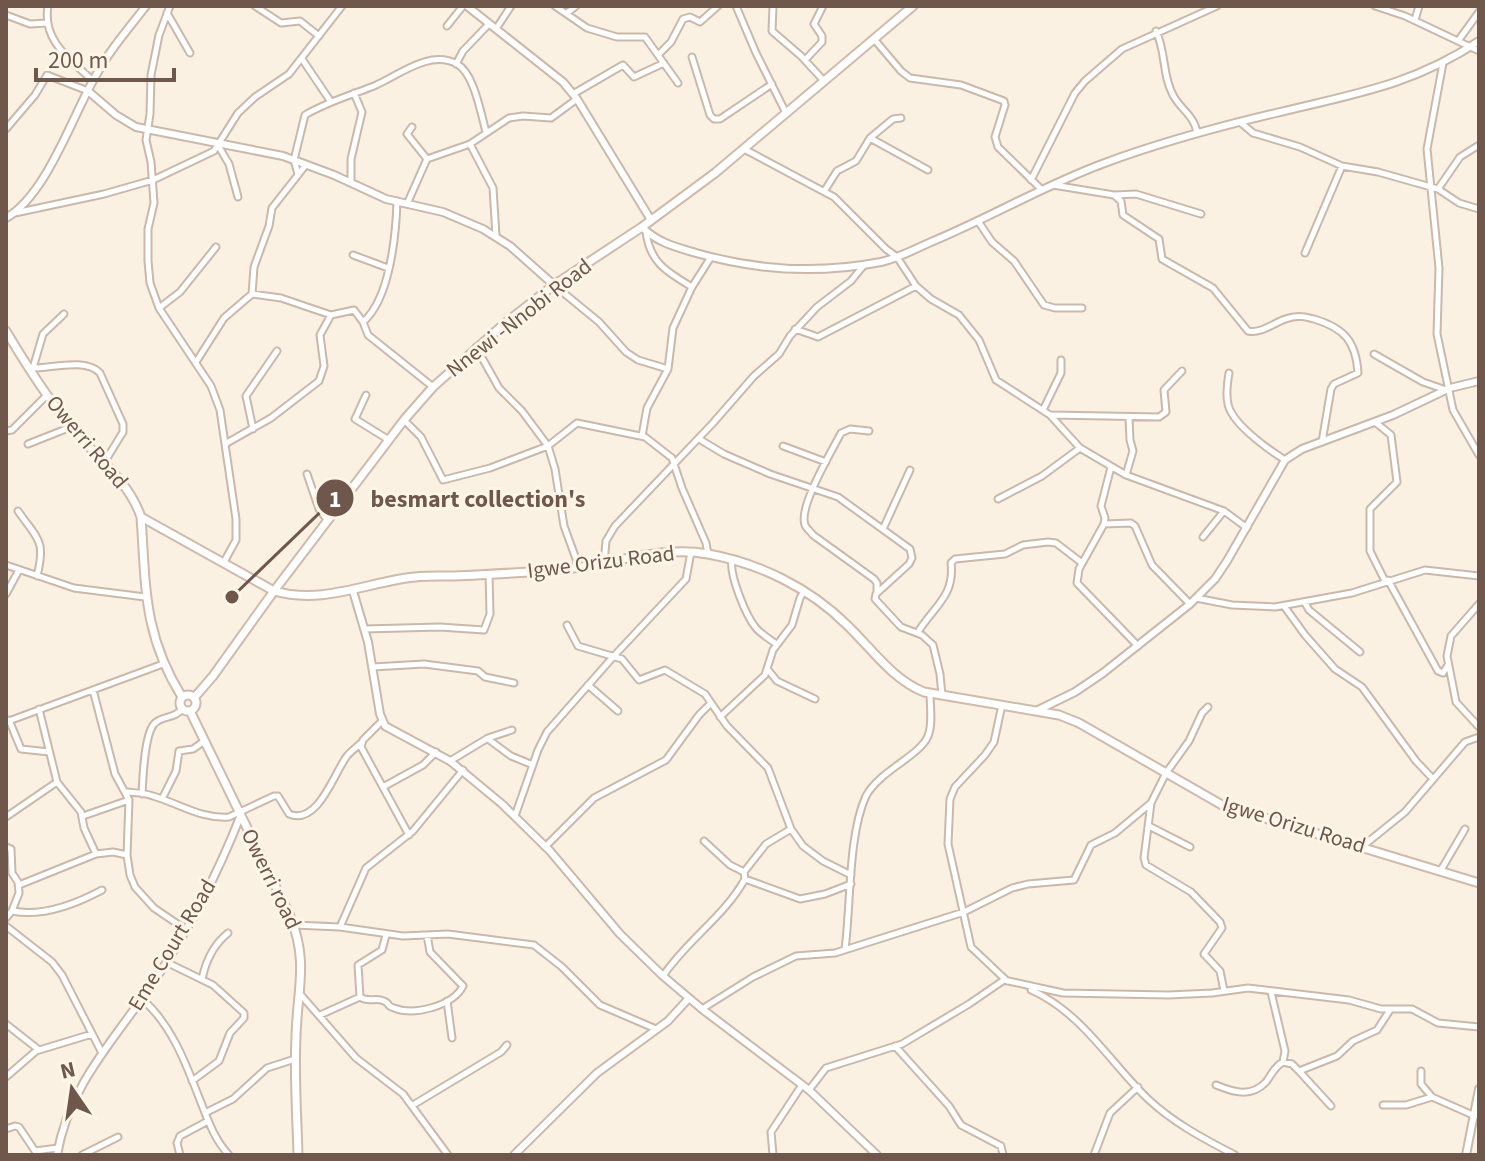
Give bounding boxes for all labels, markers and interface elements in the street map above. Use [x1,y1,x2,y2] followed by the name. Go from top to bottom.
[36,32,174,82] scale bar
[48,43,108,78] text: 200 m
[439,251,599,385] street label: Nnewi -Nnobi Road
[38,388,136,496] street label: Owerri Road
[315,474,602,522] callout: besmart collection's
[329,482,341,517] text: 1
[371,482,585,517] text: besmart collection's
[525,537,677,587] street label: Igwe Orizu Road
[1218,788,1370,862] street label: Igwe Orizu Road
[233,823,309,935] street label: Owerri road
[120,873,224,1017] street label: Eme Court Road
[32,1049,112,1129] north arrow
[57,1053,78,1088] text: N

